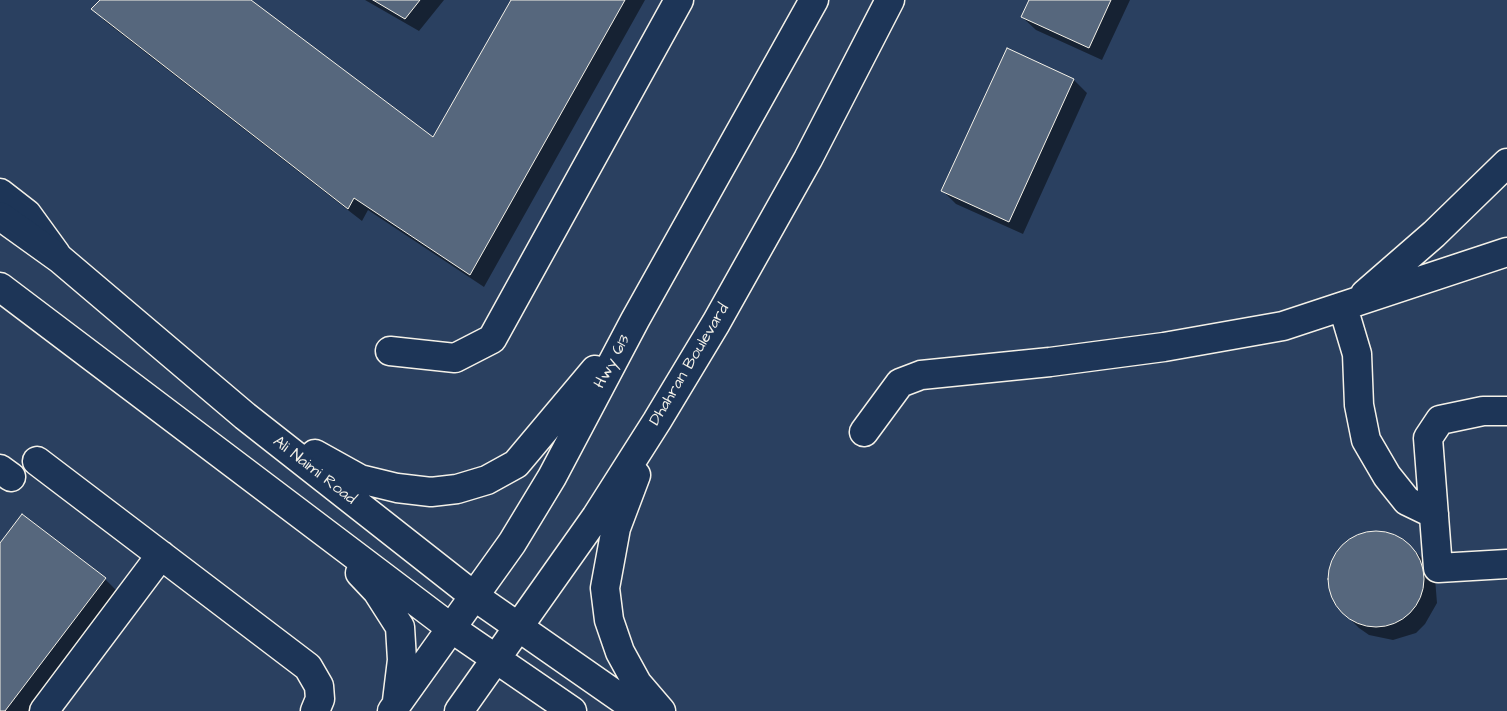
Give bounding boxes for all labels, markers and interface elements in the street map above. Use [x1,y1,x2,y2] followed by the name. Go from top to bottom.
[646,301,734,429] street label: Dhahran Boulevard
[591,332,635,392] street label: Hwy 613
[269,433,359,509] street label: Ali Naimi Road

